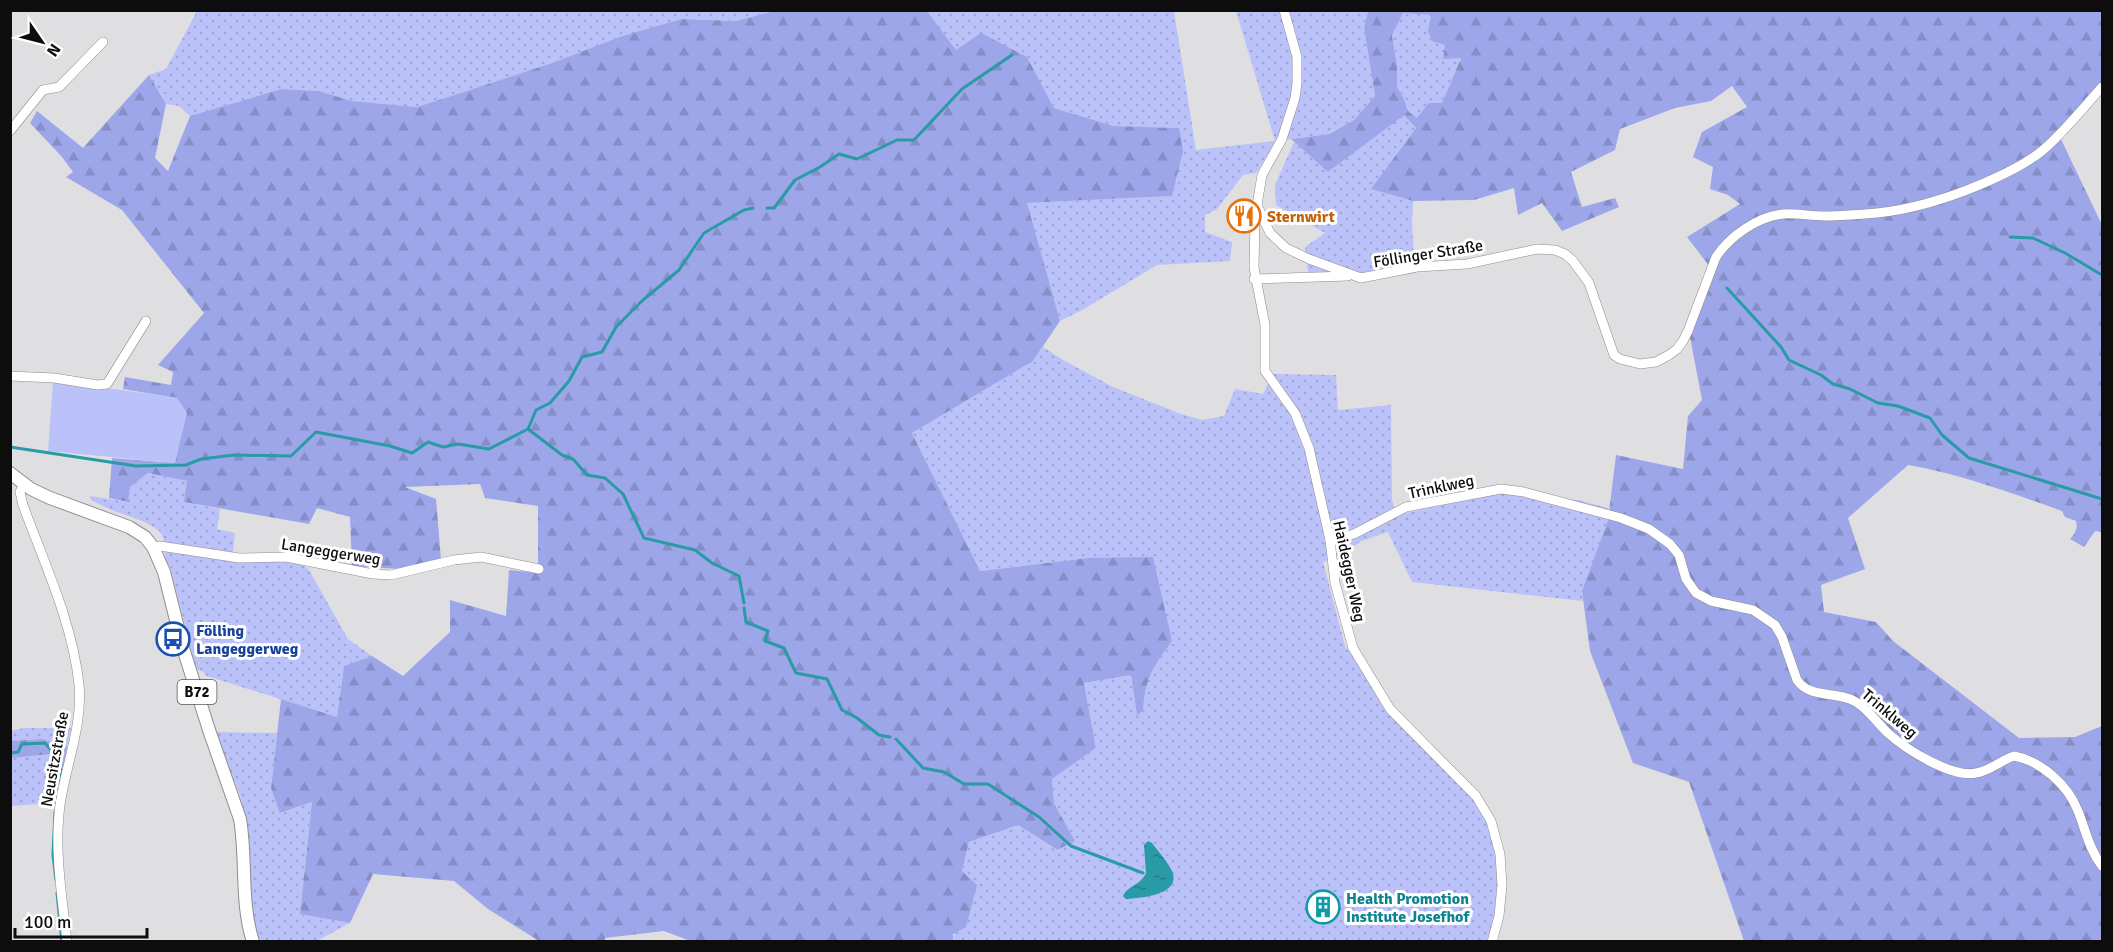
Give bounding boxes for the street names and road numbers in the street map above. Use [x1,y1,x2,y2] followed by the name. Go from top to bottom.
[1372,235,1484,273] street label: Föllinger Straße
[1407,470,1476,504] street label: Trinklweg
[1328,519,1370,624] street label: Haidegger Weg
[280,534,382,570] street label: Langeggerweg
[178,680,216,704] road number: B72
[1857,685,1921,743] street label: Trinklweg
[37,710,73,808] street label: Neusitzstraße

